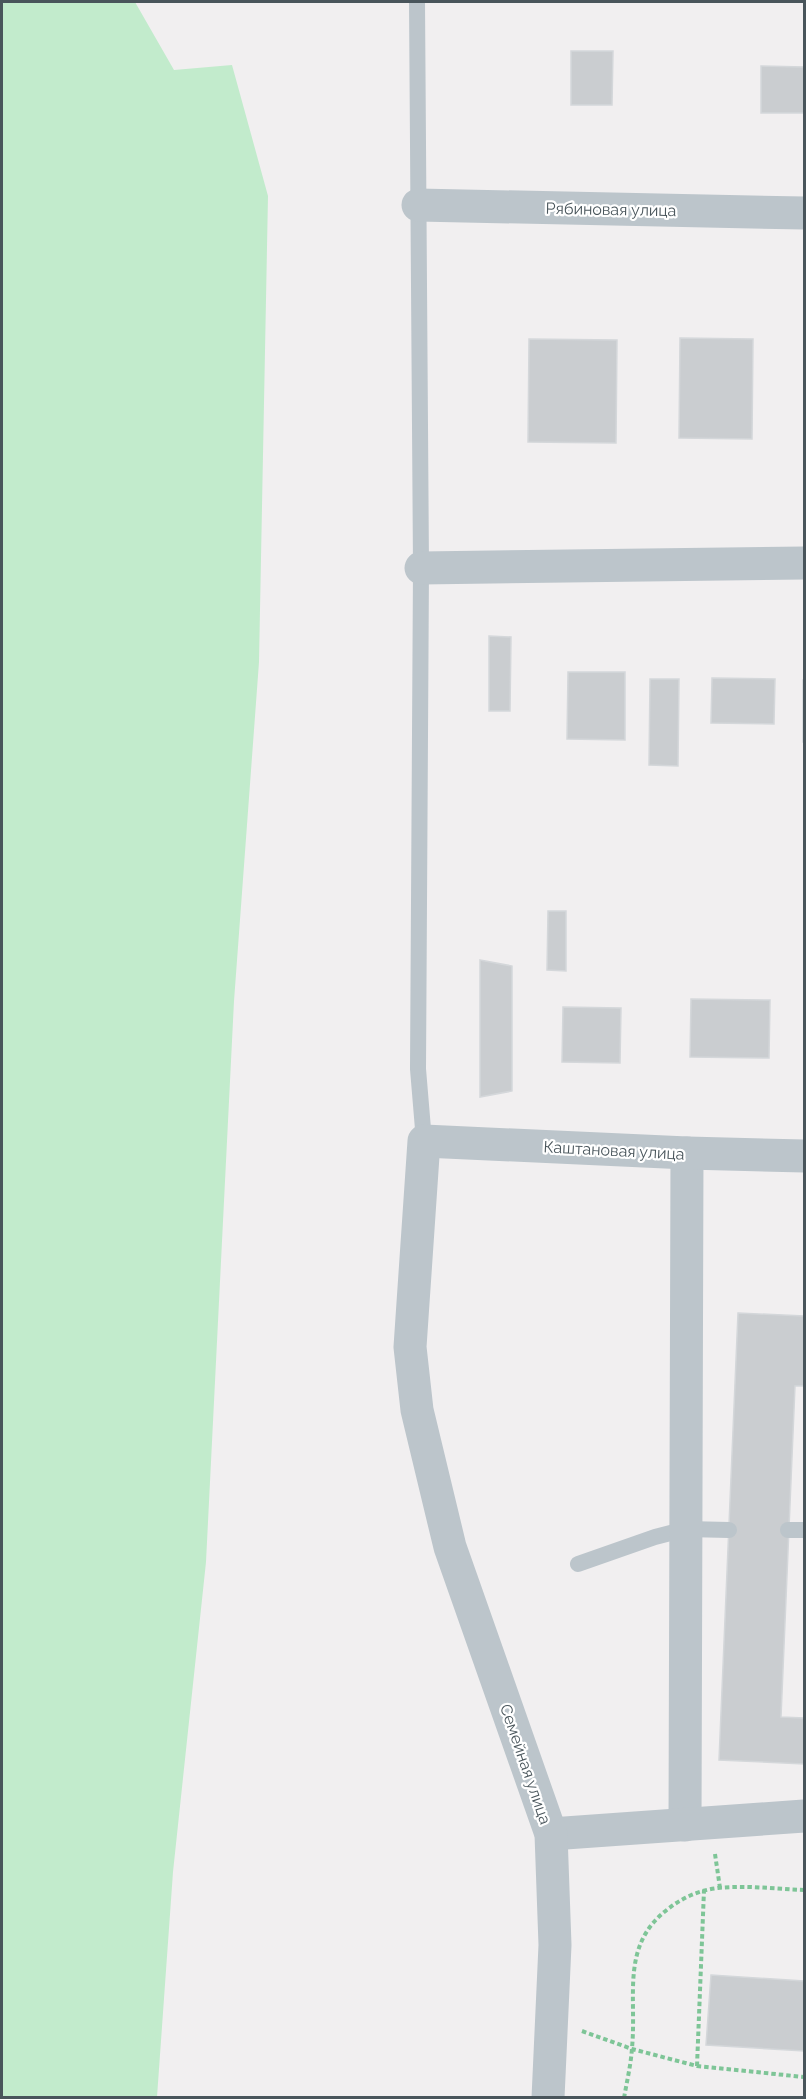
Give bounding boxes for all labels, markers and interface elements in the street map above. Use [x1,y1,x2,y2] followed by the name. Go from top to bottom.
[545,199,676,220] street label: Рябиновая улица
[543,1137,685,1164] street label: Каштановая улица
[496,1702,555,1827] street label: Семейная улица

